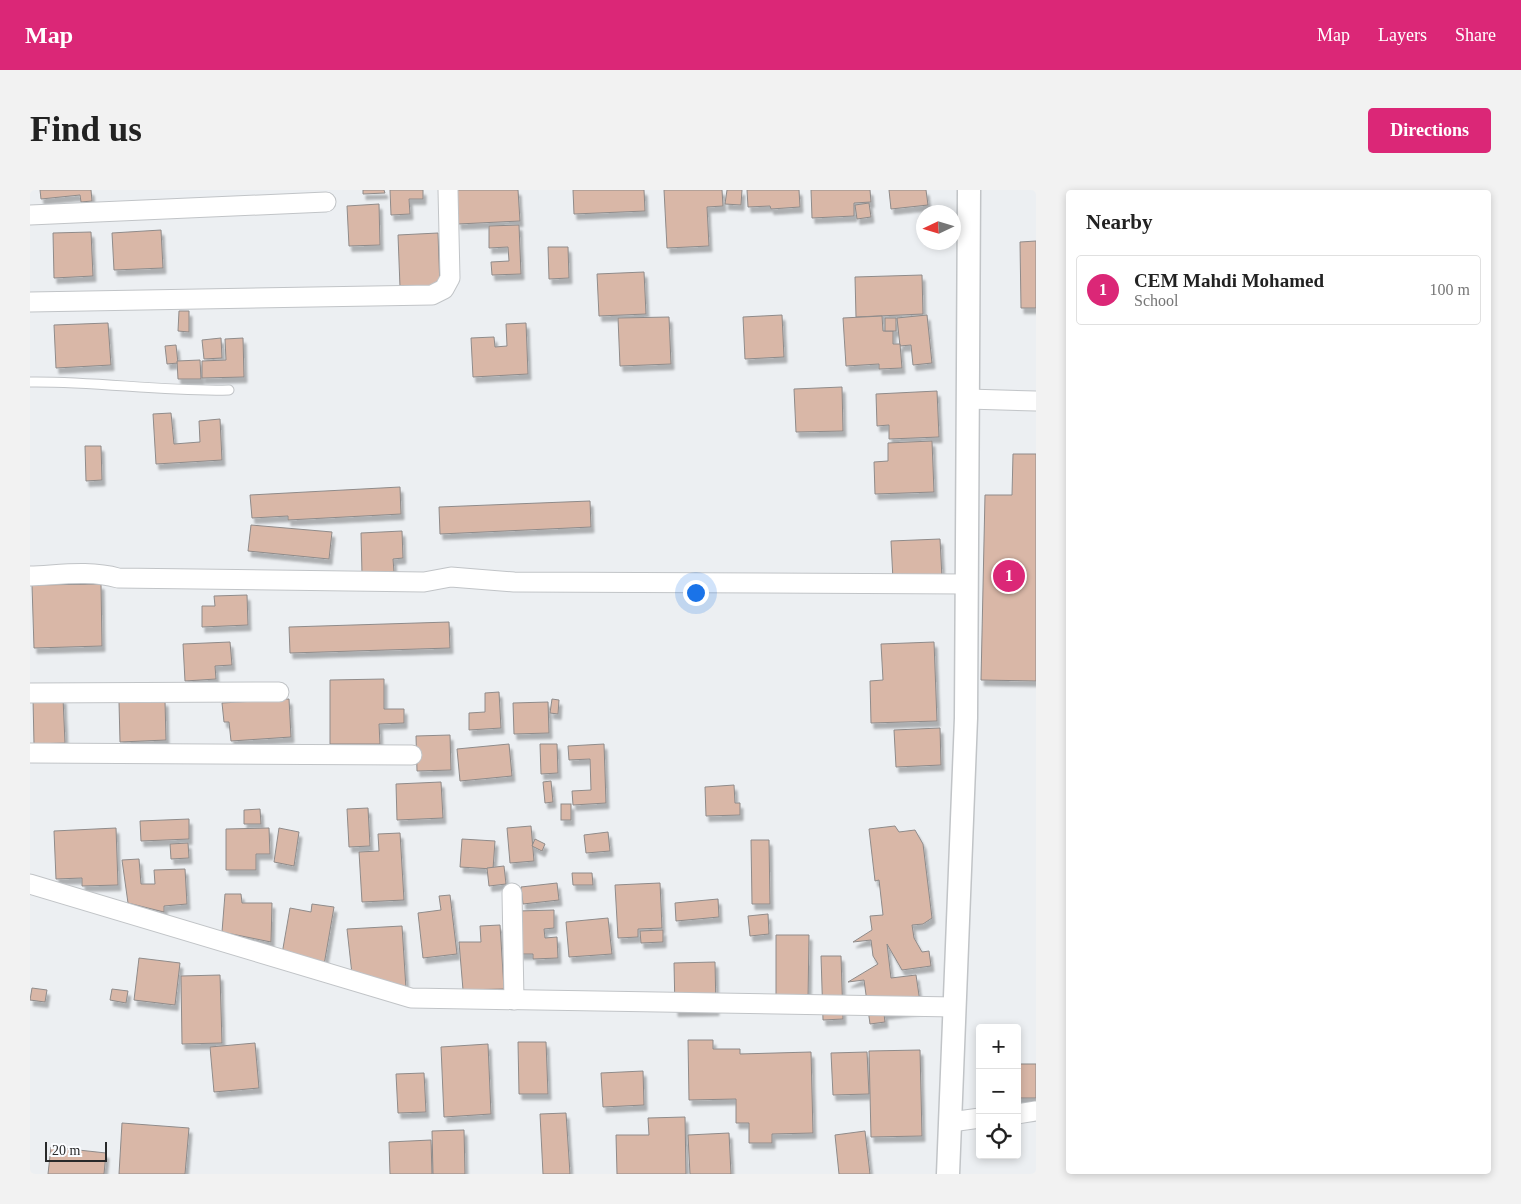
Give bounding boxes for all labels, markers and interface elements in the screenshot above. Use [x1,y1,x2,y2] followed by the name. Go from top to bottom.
[25,22,73,48] text: Map
[1317,25,1350,45] text: Map
[1378,25,1427,45] text: Layers
[1455,25,1496,45] text: Share
[1368,108,1491,153] button: Directions
[30,110,142,149] text: Find us
[916,205,961,250] north arrow
[1086,210,1153,234] text: Nearby
[1134,270,1324,291] text: CEM Mahdi Mohamed
[1099,281,1107,298] text: 1
[1430,281,1470,298] text: 100 m
[1134,292,1178,309] text: School
[993,557,1025,595] pin: 1
[683,580,709,606] your location
[976,1024,1021,1159] map controls
[976,1024,1021,1069] button: +
[976,1069,1021,1114] button: −
[976,1114,1021,1159] button: locate
[45,1139,108,1162] scale bar
[52,1143,80,1158] text: 20 m

